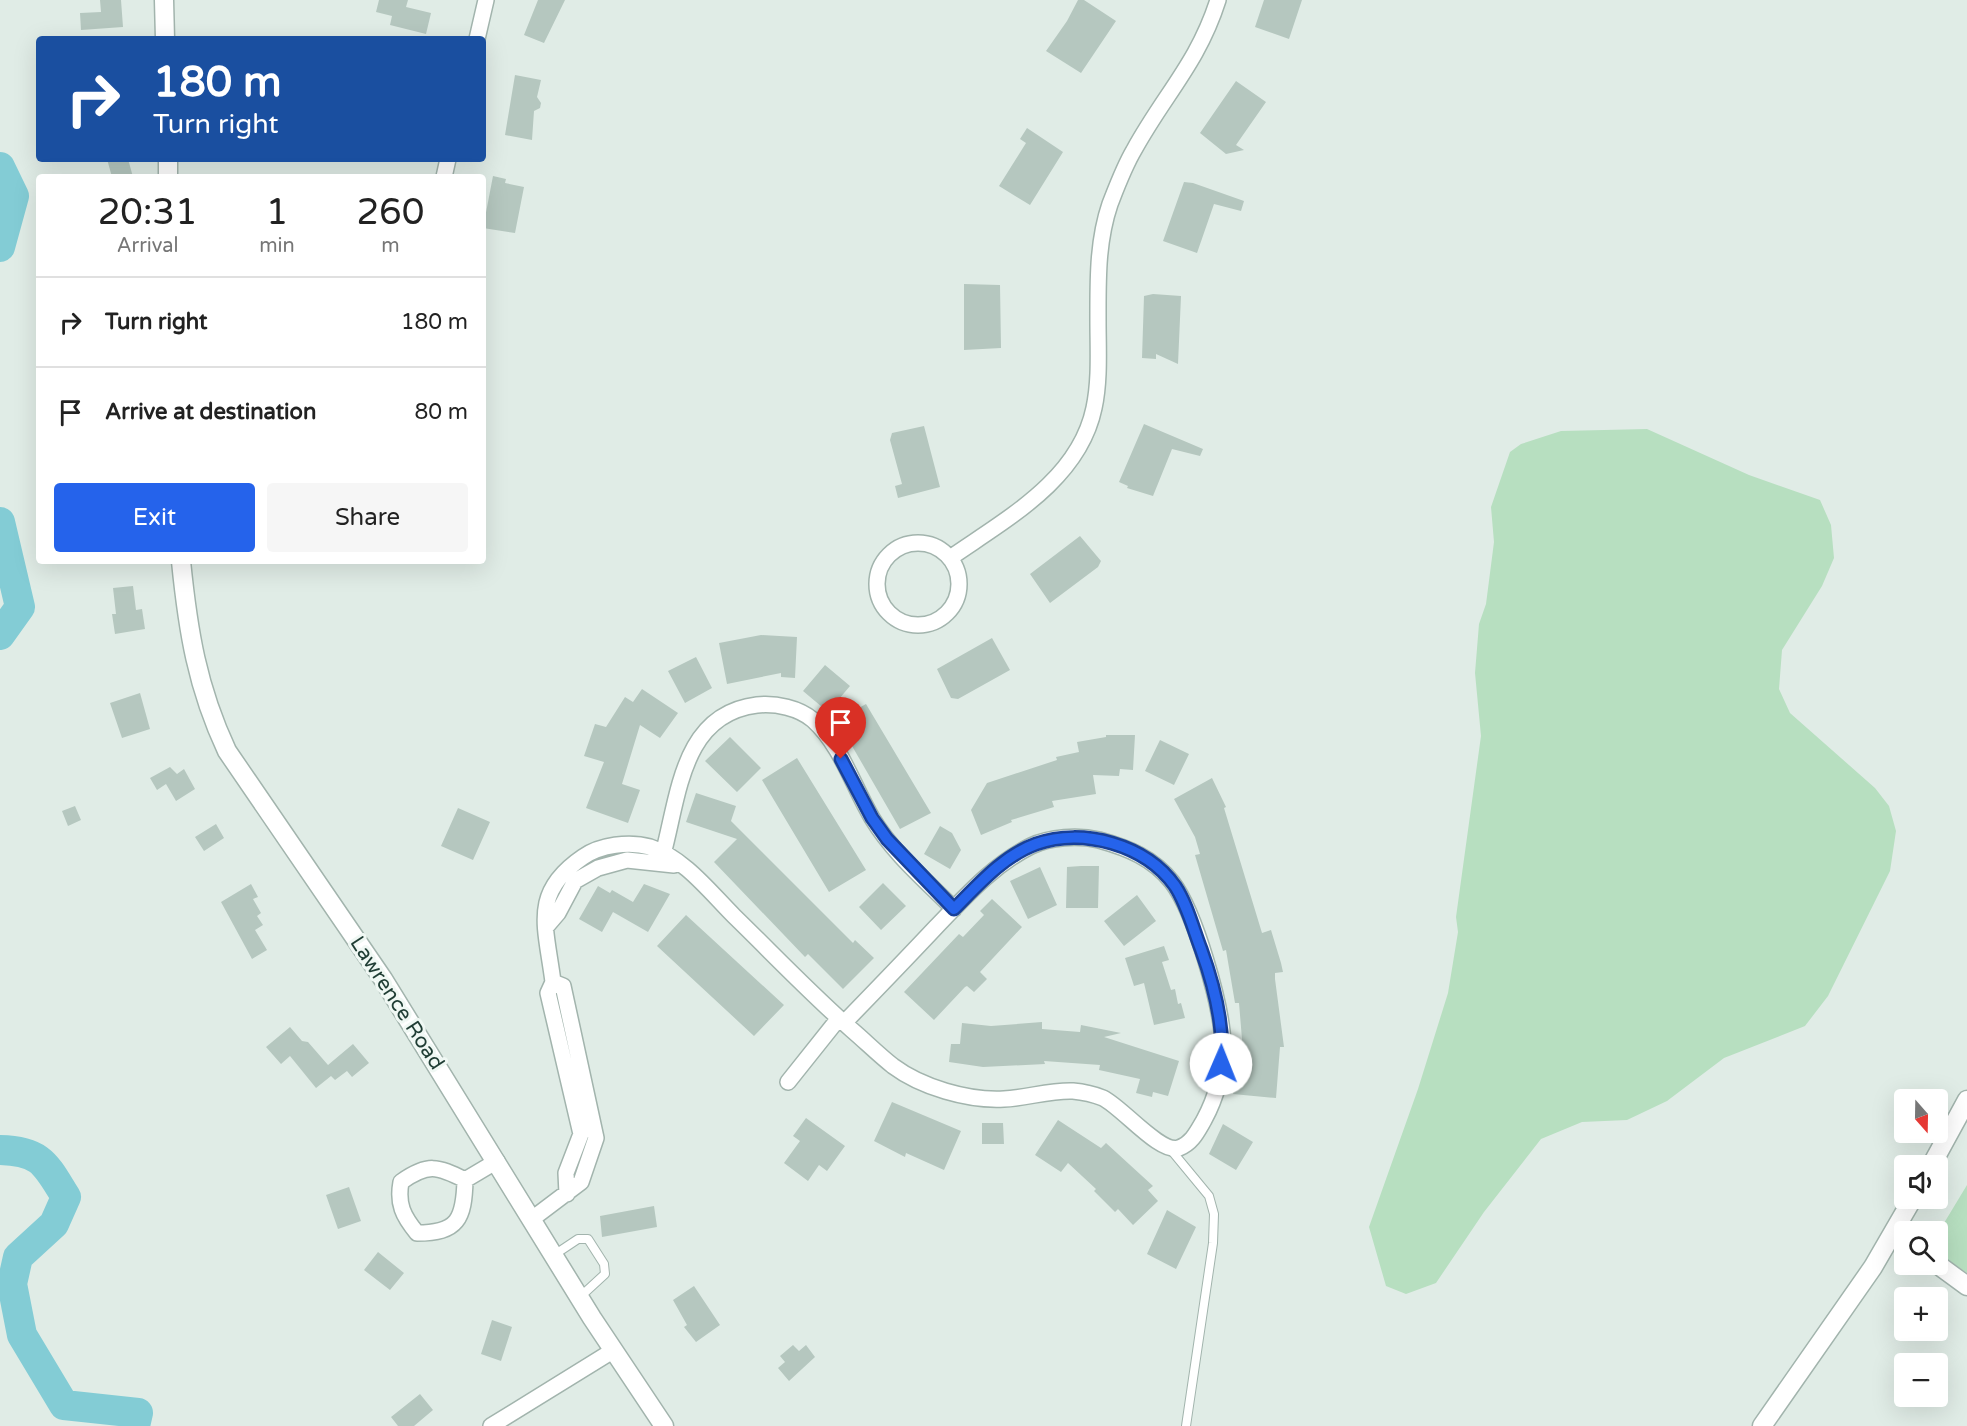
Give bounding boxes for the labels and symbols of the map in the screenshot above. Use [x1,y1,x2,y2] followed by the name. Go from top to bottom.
[815,697,866,759] pin
[345,932,449,1074] street label: Lawrence Road
[1189,1032,1253,1096] position arrow
[1894,1089,1948,1143] north arrow

